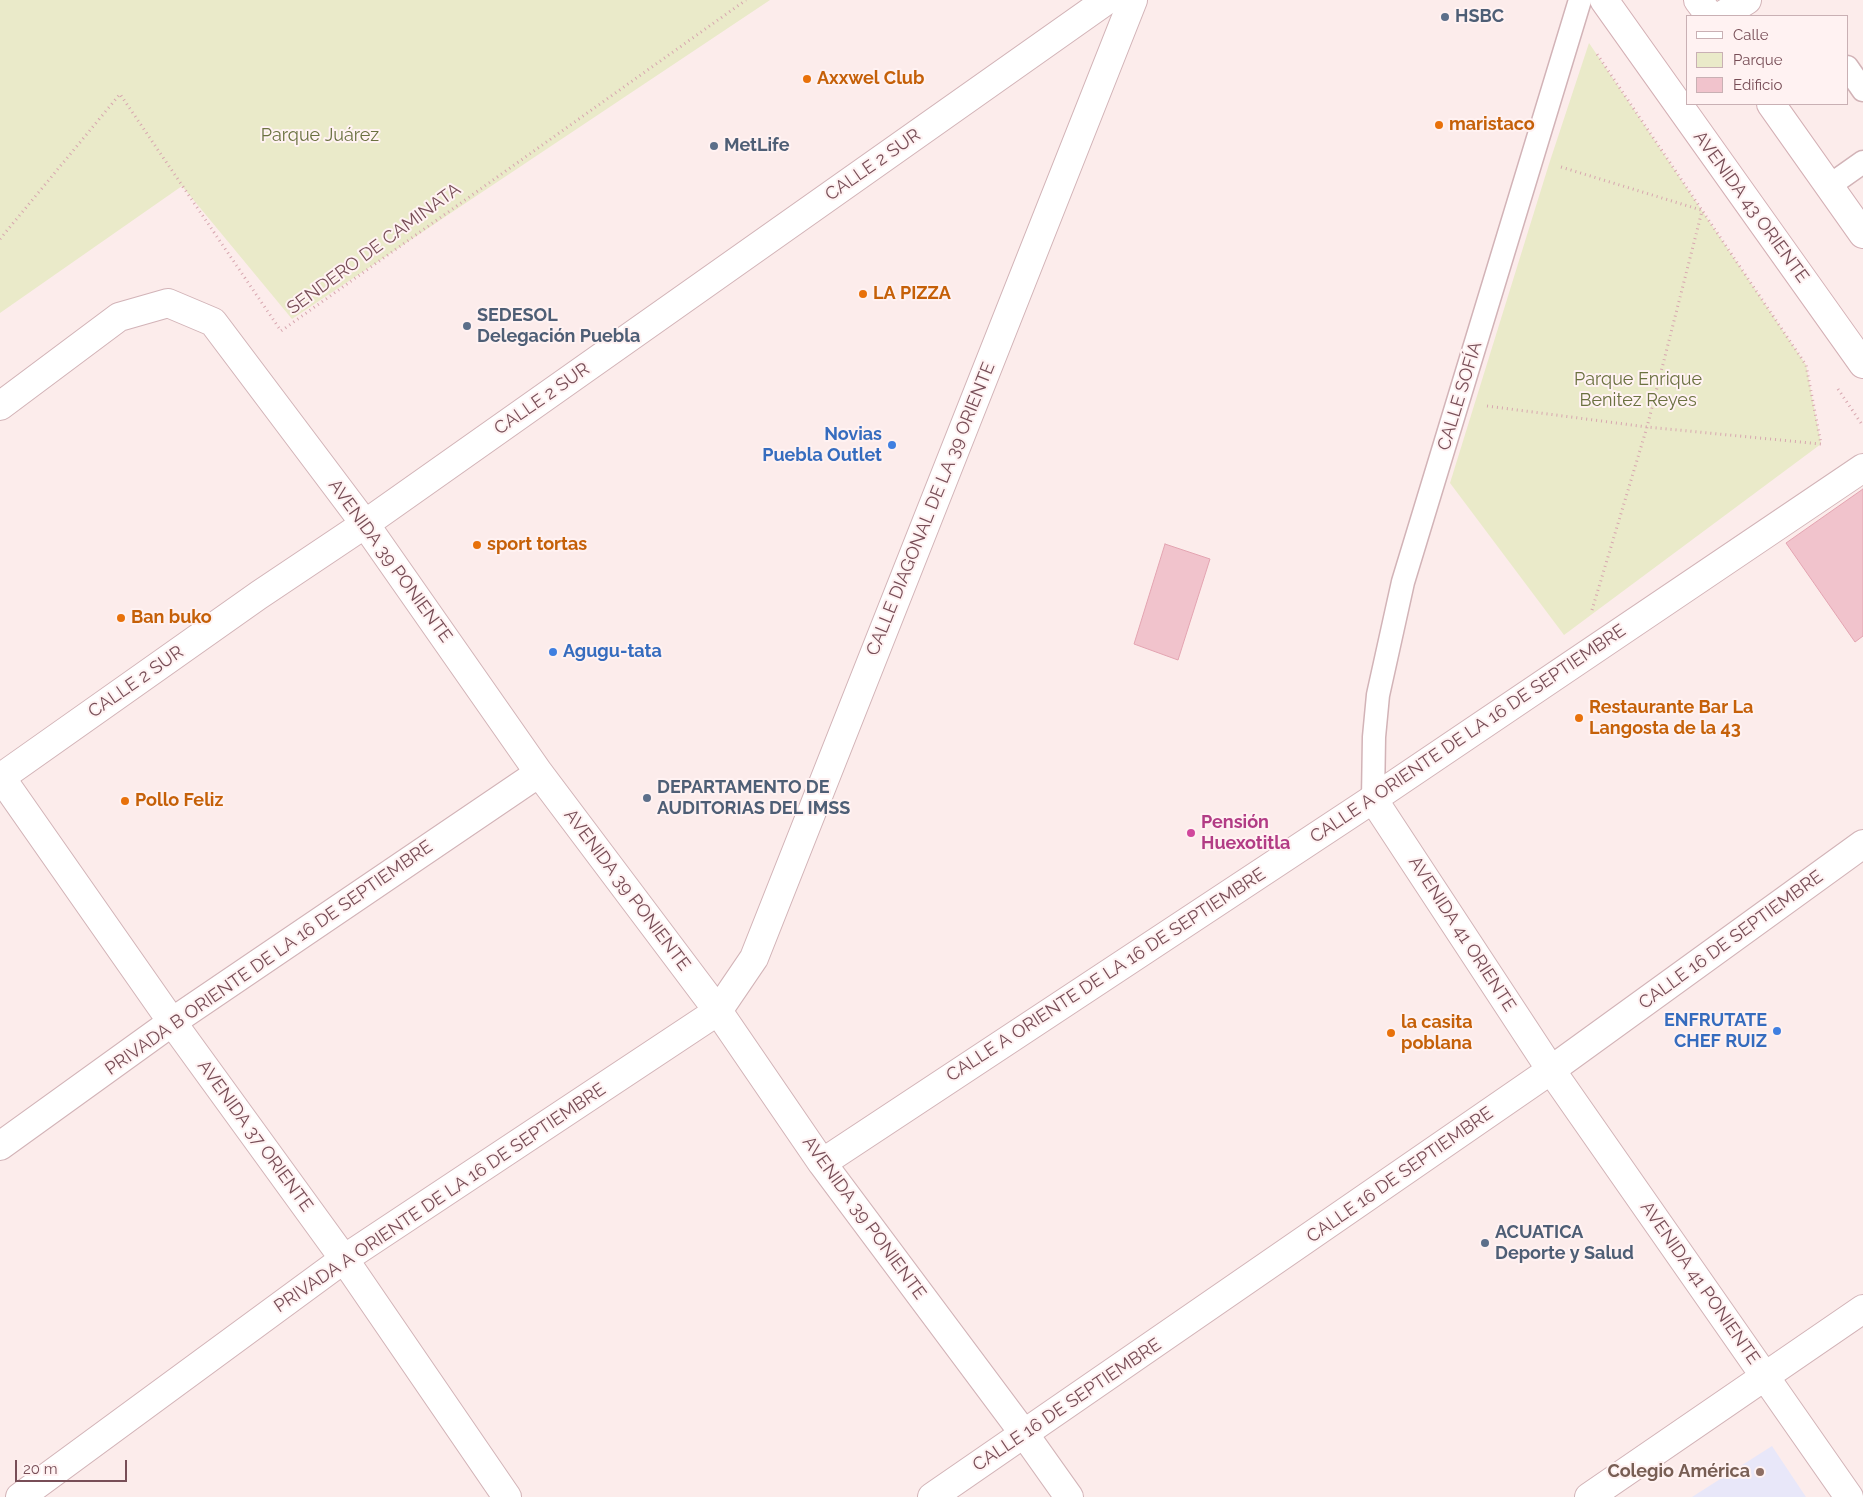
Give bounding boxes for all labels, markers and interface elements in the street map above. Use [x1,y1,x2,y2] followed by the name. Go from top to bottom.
[1455,6,1504,28] place label: HSBC
[1439,11,1451,23] marker: HSBC
[1686,15,1848,105] legend
[1733,26,1768,44] text: Calle
[1733,51,1782,69] text: Parque
[817,68,924,90] place label: Axxwel Club
[801,73,813,85] marker: Axxwel Club
[1733,76,1783,94] text: Edificio
[1449,114,1535,136] place label: maristaco
[1433,119,1445,131] marker: maristaco
[821,124,925,206] street label: CALLE 2 SUR
[261,125,379,147] park label: Parque Juárez
[1689,127,1813,287] street label: AVENIDA 43 ORIENTE
[724,135,789,157] place label: MetLife
[708,140,720,152] marker: MetLife
[283,179,465,319] street label: SENDERO DE CAMINATA
[873,283,951,305] place label: LA PIZZA
[857,288,869,300] marker: LA PIZZA
[477,305,640,348] place label: SEDESOL Delegación Puebla
[461,320,473,332] marker: SEDESOL Delegación Puebla
[1433,339,1487,453] street label: CALLE SOFÍA
[490,358,594,440] street label: CALLE 2 SUR
[862,359,1000,659] street label: CALLE DIAGONAL DE LA 39 ORIENTE
[1574,369,1702,412] park label: Parque Enrique Benitez Reyes
[762,424,882,466] place label: Novias Puebla Outlet
[886,439,898,451] marker: Novias Puebla Outlet
[324,475,456,647] street label: AVENIDA 39 PONIENTE
[487,534,587,556] place label: sport tortas
[471,539,483,551] marker: sport tortas
[131,607,212,629] place label: Ban buko
[115,612,127,624] marker: Ban buko
[1306,620,1630,848] street label: CALLE A ORIENTE DE LA 16 DE SEPTIEMBRE
[84,641,188,723] street label: CALLE 2 SUR
[563,641,662,663] place label: Agugu-tata
[547,646,559,658] marker: Agugu-tata
[1589,697,1753,740] place label: Restaurante Bar La Langosta de la 43
[1573,712,1585,724] marker: Restaurante Bar La Langosta de la 43
[657,777,850,820] place label: DEPARTAMENTO DE AUDITORIAS DEL IMSS
[135,790,223,812] place label: Pollo Feliz
[641,792,653,804] marker: DEPARTAMENTO DE AUDITORIAS DEL IMSS
[119,795,131,807] marker: Pollo Feliz
[559,805,695,975] street label: AVENIDA 39 PONIENTE
[1201,812,1290,854] place label: Pensión Huexotitla
[1185,827,1197,839] marker: Pensión Huexotitla
[101,836,437,1080] street label: PRIVADA B ORIENTE DE LA 16 DE SEPTIEMBRE
[1404,852,1520,1016] street label: AVENIDA 41 ORIENTE
[942,864,1270,1086] street label: CALLE A ORIENTE DE LA 16 DE SEPTIEMBRE
[1635,866,1827,1014] street label: CALLE 16 DE SEPTIEMBRE
[1664,1010,1767,1052] place label: ENFRUTATE CHEF RUIZ
[1401,1012,1473,1054] place label: la casita poblana
[1771,1025,1783,1037] marker: ENFRUTATE CHEF RUIZ
[1385,1027,1397,1039] marker: la casita poblana
[193,1056,317,1216] street label: AVENIDA 37 ORIENTE
[270,1079,610,1317] street label: PRIVADA A ORIENTE DE LA 16 DE SEPTIEMBRE
[1303,1102,1497,1248] street label: CALLE 16 DE SEPTIEMBRE
[798,1132,930,1304] street label: AVENIDA 39 PONIENTE
[1636,1197,1764,1369] street label: AVENIDA 41 PONIENTE
[1495,1222,1634,1264] place label: ACUATICA Deporte y Salud
[1479,1237,1491,1249] marker: ACUATICA Deporte y Salud
[969,1334,1165,1476] street label: CALLE 16 DE SEPTIEMBRE
[18,1450,130,1482] scale bar
[23,1460,58,1478] text: 20 m
[1607,1461,1750,1483] place label: Colegio América
[1754,1466,1766,1478] marker: Colegio América

